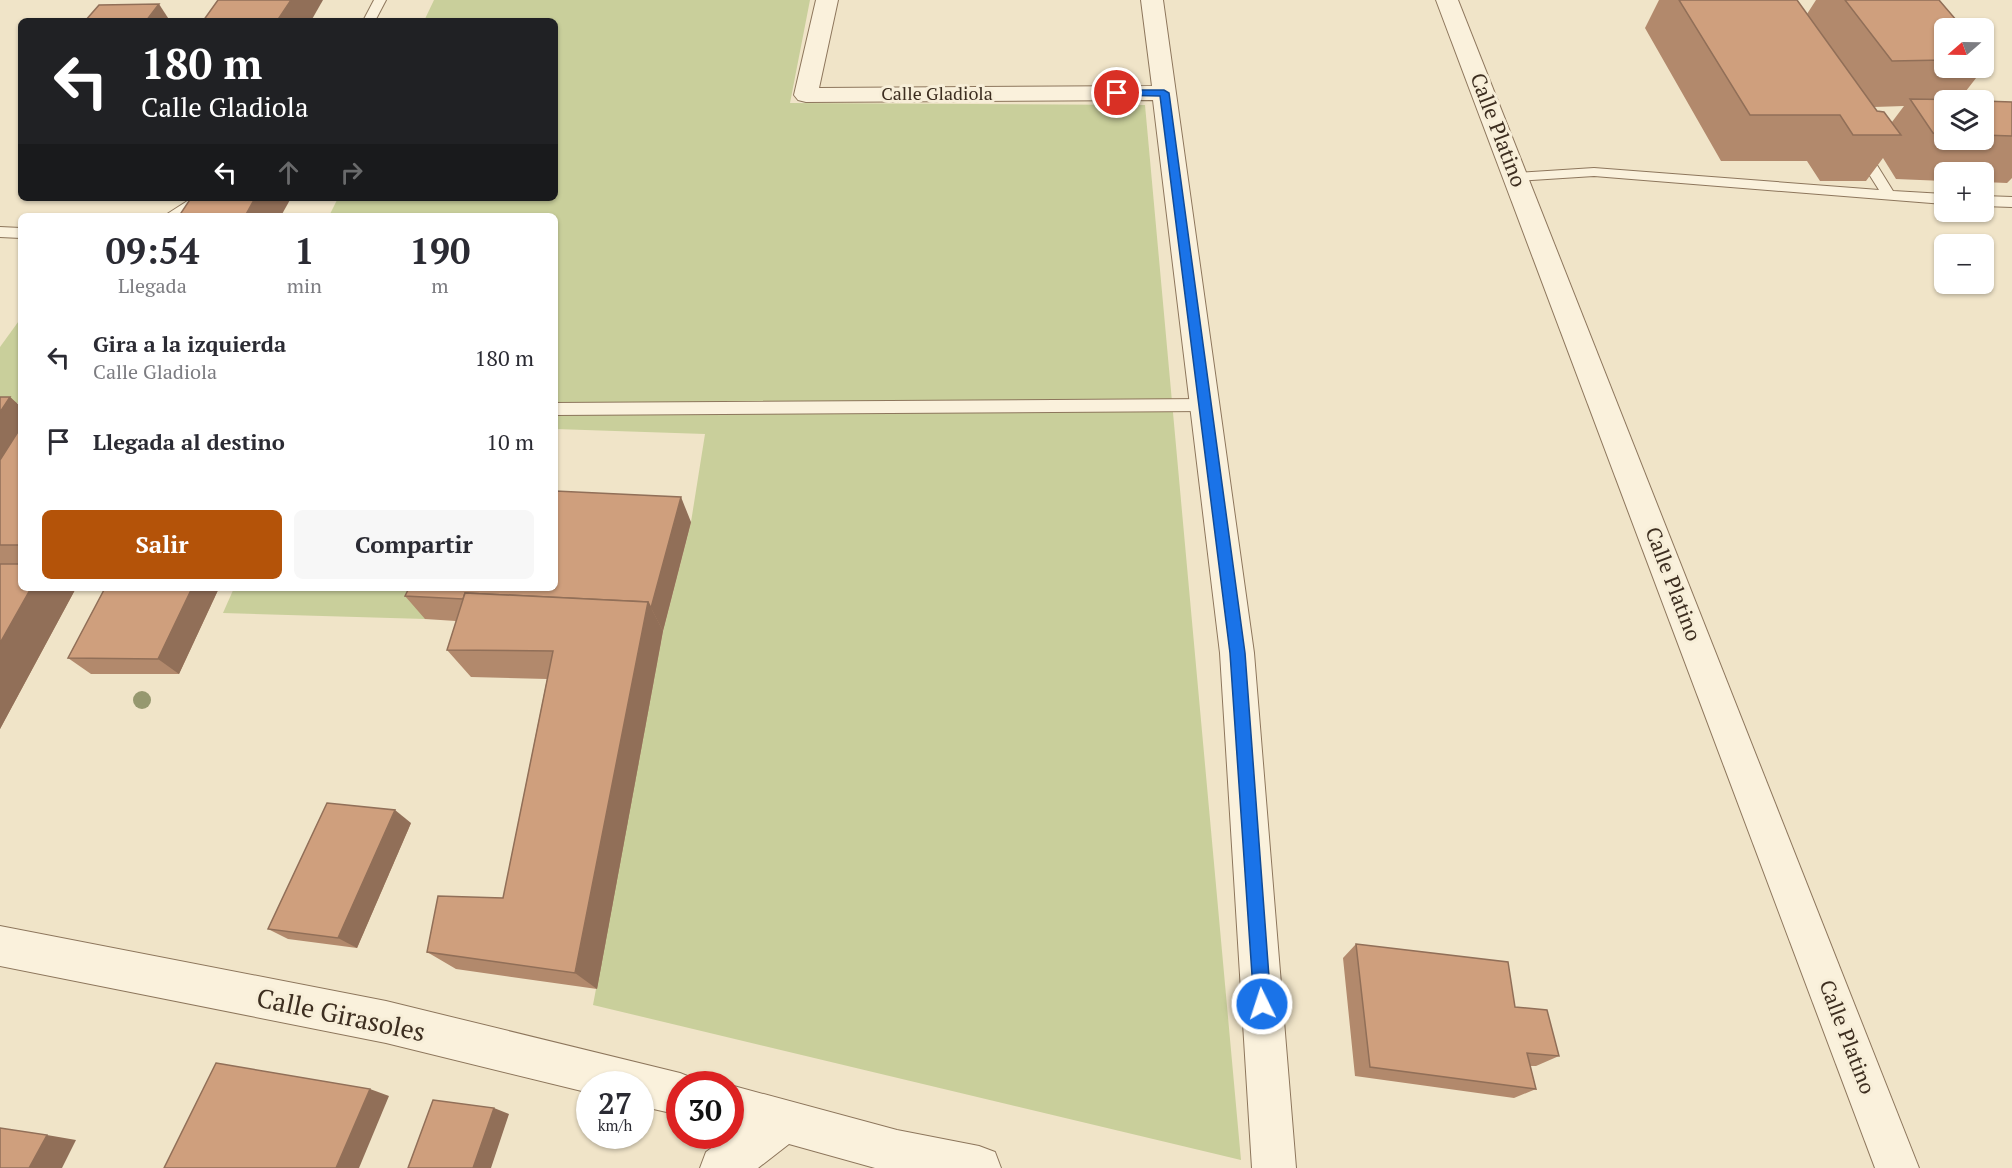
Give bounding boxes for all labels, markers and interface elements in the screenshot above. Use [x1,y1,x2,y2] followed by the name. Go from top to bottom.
[1934,18,1994,78] north arrow
[1934,18,1994,294] map controls
[141,35,262,91] text: 180 m
[42,42,120,120] icon: left
[1091,67,1142,118] pin
[1464,69,1534,191] street label: Calle Platino
[1100,76,1133,109] icon: arrive
[881,81,993,105] street label: Calle Gladiola
[141,89,309,125] text: Calle Gladiola
[1934,90,1994,150] button: layers
[209,156,242,189] icon: left
[272,156,305,189] icon: ahead
[335,156,368,189] icon: right
[1934,162,1994,222] button: +
[106,227,199,274] text: 09:54
[294,227,315,274] text: 1
[409,227,470,274] text: 190
[1934,234,1994,294] button: −
[118,272,187,299] text: Llegada
[287,272,322,299] text: min
[431,272,449,299] text: m
[93,329,286,358] text: Gira a la izquierda
[42,341,75,374] icon: left
[474,343,534,372] text: 180 m
[93,358,217,385] text: Calle Gladiola
[42,425,75,458] icon: arrive
[93,427,285,456] text: Llegada al destino
[486,427,534,456] text: 10 m
[42,510,282,579] button: Salir
[294,510,534,579] button: Compartir
[1639,523,1709,645] street label: Calle Platino
[1230,972,1294,1036] position arrow
[1813,976,1883,1098] street label: Calle Platino
[254,980,429,1048] street label: Calle Girasoles
[666,1071,744,1149] speed limit sign: 30
[598,1083,632,1123] text: 27
[598,1115,632,1135] text: km/h

